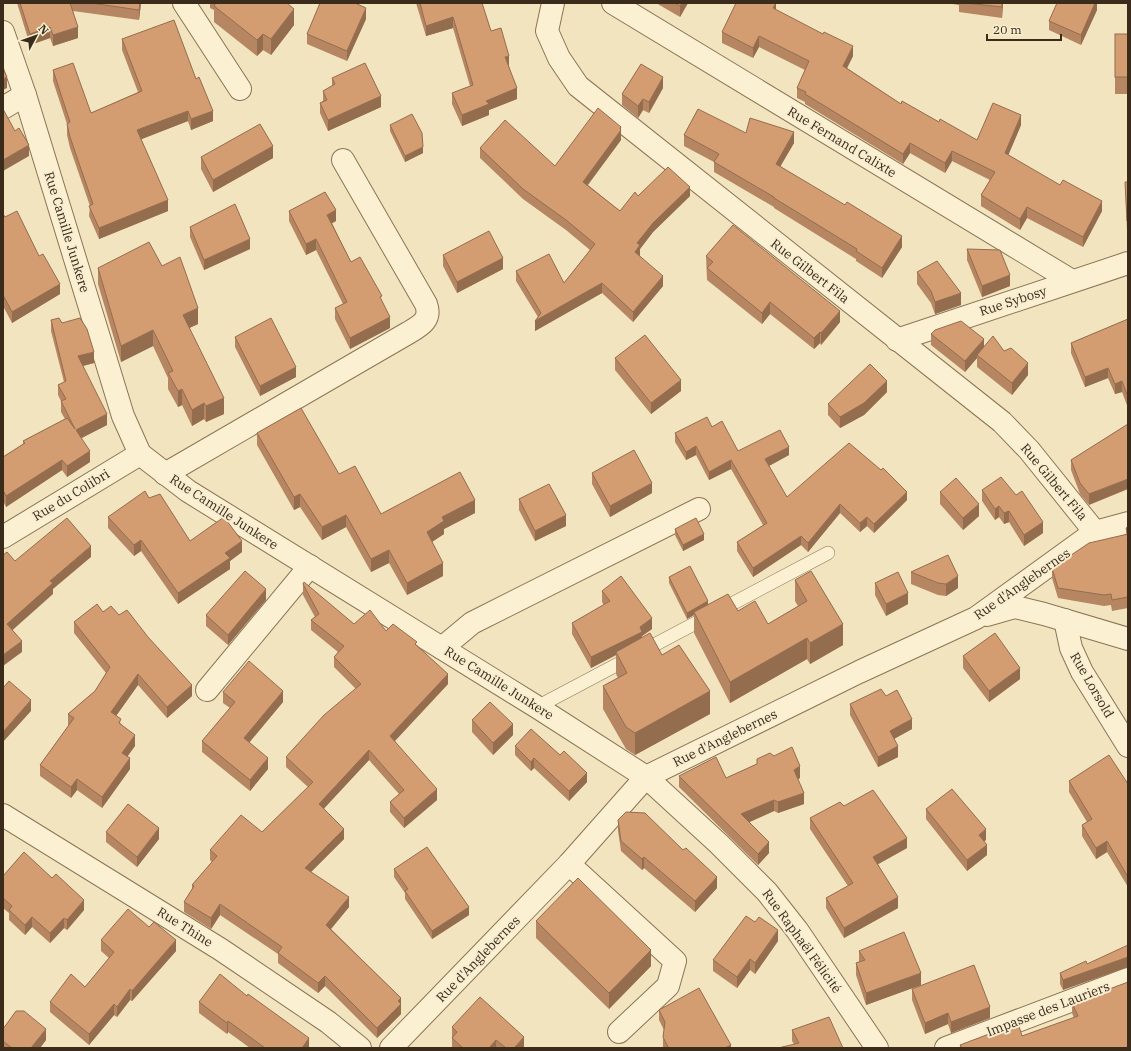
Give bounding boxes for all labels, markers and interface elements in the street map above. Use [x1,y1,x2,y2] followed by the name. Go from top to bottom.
[16,16,56,56] north arrow
[987,16,1061,42] scale bar
[35,22,52,38] text: N
[993,22,1022,37] text: 20 m
[785,103,900,181] street label: Rue Fernand Calixte
[40,169,94,295] street label: Rue Camille Junkere
[767,235,853,307] street label: Rue Gilbert Fila
[977,282,1049,320] street label: Rue Sybosy
[1017,440,1091,524] street label: Rue Gilbert Fila
[29,465,113,525] street label: Rue du Colibri
[167,471,281,553] street label: Rue Camille Junkere
[970,544,1074,624] street label: Rue d'Anglebernes
[441,642,557,724] street label: Rue Camille Junkere
[1066,649,1118,721] street label: Rue Lorsold
[670,705,780,771] street label: Rue d'Anglebernes
[759,886,845,996] street label: Rue Raphaël Félicité
[154,903,216,951] street label: Rue Thine
[432,912,524,1006] street label: Rue d'Anglebernes
[984,978,1112,1040] street label: Impasse des Lauriers

